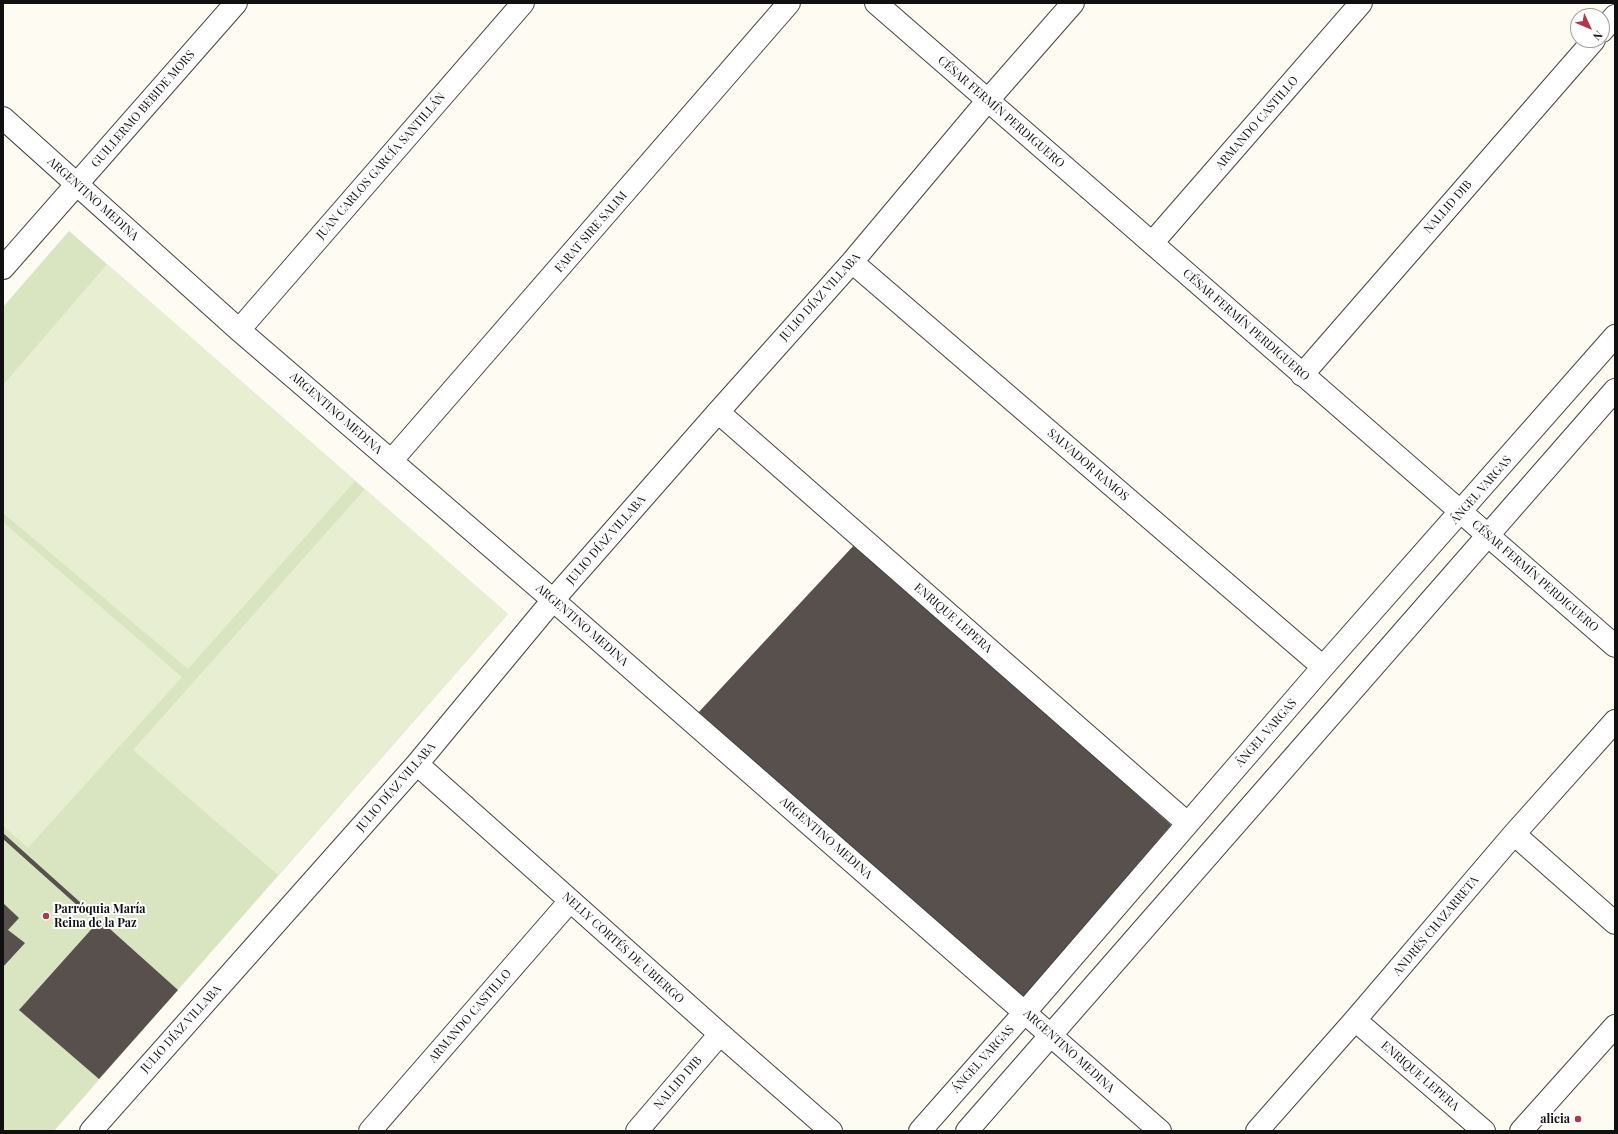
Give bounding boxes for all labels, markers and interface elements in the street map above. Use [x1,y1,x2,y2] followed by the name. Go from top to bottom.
[1570,8,1610,48] north arrow
[1590,28,1606,44] text: N
[88,47,198,171] street label: GUILLERMO BEBIDE MORS
[935,53,1067,171] street label: CÉSAR FERMÍN PERDIGUERO
[1213,73,1301,173] street label: ARMANDO CASTILLO
[313,90,449,242] street label: JUAN CARLOS GARCÍA SANTILLÁN
[45,154,141,244] street label: ARGENTINO MEDINA
[1421,177,1475,237] street label: NALLID DIB
[552,189,630,275] street label: FARAT SIRE SALIM
[777,250,863,344] street label: JULIO DÍAZ VILLABA
[1180,266,1312,384] street label: CÉSAR FERMÍN PERDIGUERO
[287,369,385,457] street label: ARGENTINO MEDINA
[1044,426,1132,504] street label: SALVADOR RAMOS
[1447,453,1515,527] street label: ÁNGEL VARGAS
[563,493,649,587] street label: JULIO DÍAZ VILLABA
[1469,517,1601,635] street label: CÉSAR FERMÍN PERDIGUERO
[911,580,995,656] street label: ENRIQUE LEPERA
[533,581,631,669] street label: ARGENTINO MEDINA
[1232,696,1300,770] street label: ÁNGEL VARGAS
[353,740,439,834] street label: JULIO DÍAZ VILLABA
[777,794,875,882] street label: ARGENTINO MEDINA
[1390,873,1482,979] street label: ANDRÉS CHAZARRETA
[559,889,687,1007] street label: NELLY CORTÉS DE UBIERGO
[54,902,146,930] place label: Parróquia María Reina de la Paz
[41,911,51,921] marker: Parróquia María Reina de la Paz
[426,966,514,1066] street label: ARMANDO CASTILLO
[138,982,224,1076] street label: JULIO DÍAZ VILLABA
[1021,1006,1117,1096] street label: ARGENTINO MEDINA
[949,1022,1017,1096] street label: ÁNGEL VARGAS
[1378,1038,1462,1114] street label: ENRIQUE LEPERA
[651,1053,705,1113] street label: NALLID DIB
[1540,1112,1570,1126] place label: alicia
[1573,1114,1583,1124] marker: alicia

